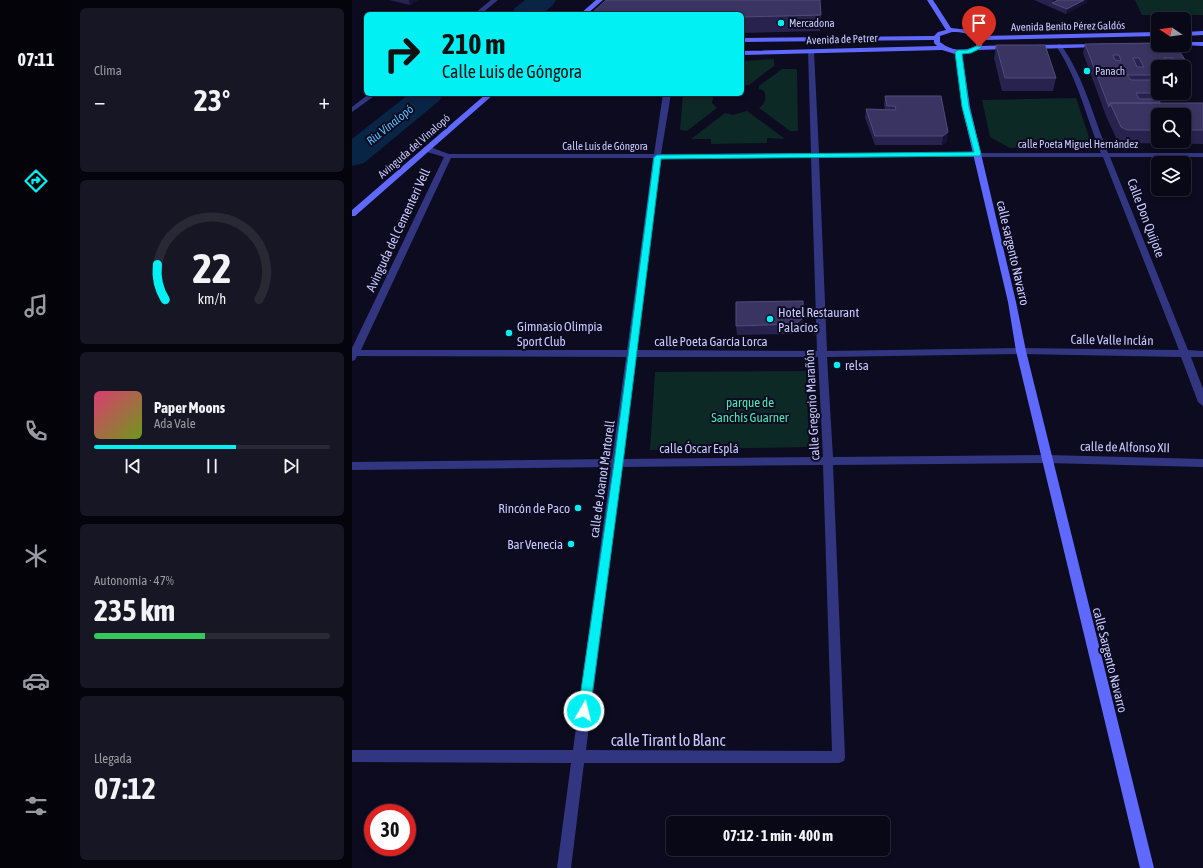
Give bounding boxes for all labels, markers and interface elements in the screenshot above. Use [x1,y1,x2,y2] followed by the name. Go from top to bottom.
[962,6,996,47] pin
[968,12,990,34] icon: arrive
[1151,12,1191,52] north arrow
[1151,12,1191,196] map controls
[789,17,835,29] place label: Mercadona
[776,18,786,28] marker: Mercadona
[1011,19,1125,33] street label: Avenida Benito Pérez Galdós
[376,28,428,80] icon: right
[442,28,505,60] text: 210 m
[806,32,879,46] street label: Avenida de Petrer
[17,49,55,70] text: 07:11
[1151,60,1191,100] button: sound
[442,61,582,82] text: Calle Luis de Góngora
[94,63,122,78] text: Clima
[1095,65,1125,77] place label: Panach
[1082,66,1092,76] marker: Panach
[194,83,230,117] text: 23°
[94,88,105,114] text: −
[319,88,330,114] text: +
[364,102,417,148] water label: Riu Vinalopó
[1151,108,1191,148] button: search
[376,112,452,180] street label: Avinguda del Vinalopó
[1018,138,1138,150] street label: calle Poeta Miguel Hernández
[562,140,648,152] street label: Calle Luis de Góngora
[1151,156,1191,196] button: layers
[363,165,433,294] street label: Avinguda del Cementeri Vell
[22,167,50,195] icon: directions
[1124,176,1168,260] street label: Calle Don Quijote
[994,199,1032,307] street label: calle sargento Navarro
[192,244,232,292] text: 22
[198,291,226,307] text: km/h
[22,292,50,320] icon: music
[778,305,859,335] place label: Hotel Restaurant Palacios
[765,314,775,324] marker: Hotel Restaurant Palacios
[517,319,603,349] place label: Gimnasio Olimpia Sport Club
[504,328,514,338] marker: Gimnasio Olimpia Sport Club
[1070,332,1154,348] street label: Calle Valle Inclán
[654,334,768,349] street label: calle Poeta García Lorca
[802,349,822,461] street label: calle Gregorio Marañón
[845,358,869,373] place label: relsa
[832,360,842,370] marker: relsa
[711,395,789,425] park label: parque de Sanchís Guarner
[154,399,225,416] text: Paper Moons
[154,416,196,431] text: Ada Vale
[22,417,50,445] icon: phone
[586,419,618,539] street label: calle de Joanot Martorell
[1080,439,1170,455] street label: calle de Alfonso XII
[659,441,739,456] street label: calle Óscar Esplá
[122,455,144,477] icon: previous
[201,455,223,477] icon: pause
[280,455,302,477] icon: next
[498,501,570,516] place label: Rincón de Paco
[573,503,583,513] marker: Rincón de Paco
[507,537,563,552] place label: Bar Venecia
[566,539,576,549] marker: Bar Venecia
[22,542,50,570] icon: climate
[94,573,174,588] text: Autonomía · 47%
[94,593,175,627] text: 235 km
[1090,606,1130,714] street label: calle Sargento Navarro
[22,667,50,695] icon: car
[563,690,605,732] position arrow
[611,731,725,749] street label: calle Tirant lo Blanc
[94,751,132,766] text: Llegada
[94,771,156,805] text: 07:12
[22,792,50,820] icon: filters
[364,804,416,856] speed limit sign: 30
[723,827,833,844] text: 07:12 · 1 min · 400 m

